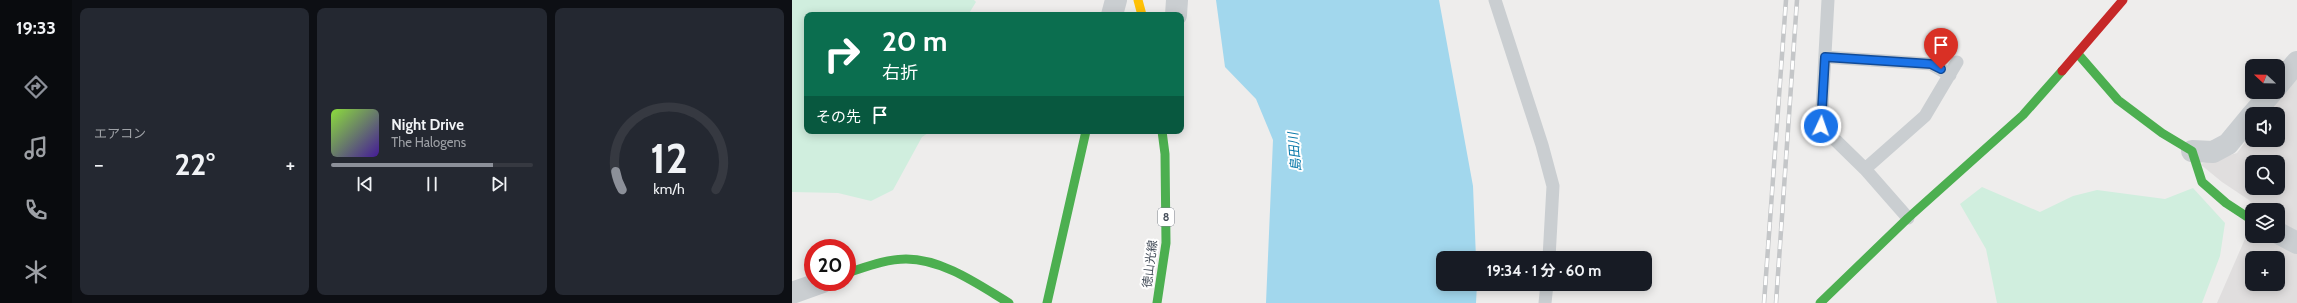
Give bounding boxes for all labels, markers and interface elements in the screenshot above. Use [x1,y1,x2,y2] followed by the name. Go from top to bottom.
[16,17,56,39] text: 19:33
[882,24,947,58] text: 20 m
[816,28,868,80] icon: right
[1924,28,1958,69] pin
[1930,34,1952,56] icon: arrive
[2245,59,2285,99] north arrow
[2245,59,2285,291] map controls
[882,62,918,84] text: 右折
[22,73,50,101] icon: directions
[869,104,891,126] icon: arrive
[1800,105,1842,147] position arrow
[2245,107,2285,147] button: sound
[816,108,861,126] text: その先
[391,116,464,134] text: Night Drive
[94,125,146,141] text: エアコン
[1284,130,1304,172] water label: 島田川
[651,132,688,182] text: 12
[22,134,50,162] icon: music
[391,134,466,150] text: The Halogens
[174,146,215,183] text: 22°
[94,151,104,178] text: −
[286,151,295,178] text: +
[2245,155,2285,195] button: search
[354,173,376,195] icon: previous
[421,173,443,195] icon: pause
[488,173,510,195] icon: next
[654,179,685,197] text: km/h
[22,196,50,224] icon: phone
[2245,203,2285,243] button: layers
[1158,208,1174,226] road number: 8
[804,239,856,291] speed limit sign: 20
[1139,239,1160,289] street label: 徳山光線
[2245,251,2285,291] button: +
[22,258,50,286] icon: climate
[1487,262,1601,280] text: 19:34 · 1 分 · 60 m

